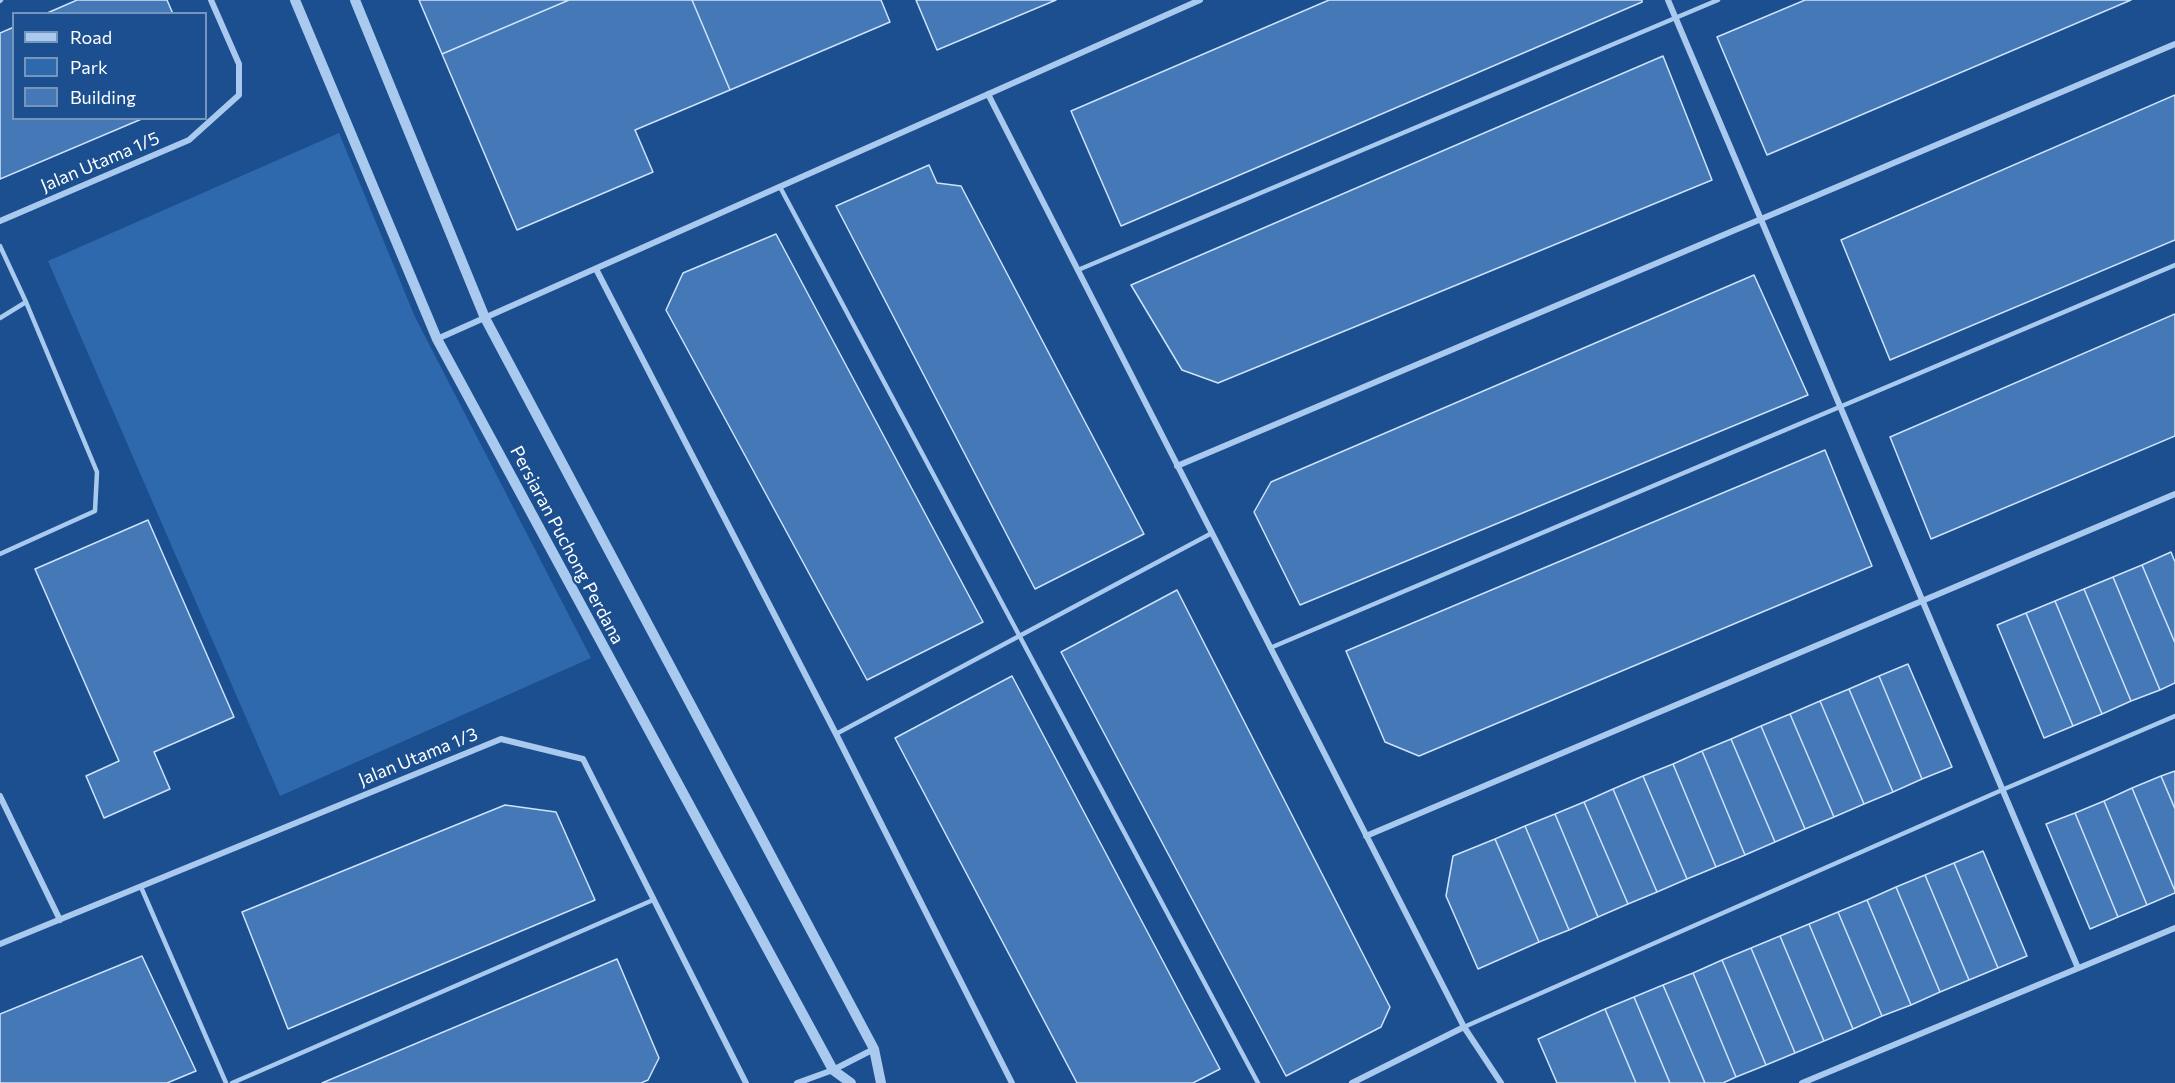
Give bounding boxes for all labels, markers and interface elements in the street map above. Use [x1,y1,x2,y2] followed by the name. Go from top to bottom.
[12,12,207,120] legend
[70,26,112,48] text: Road
[70,56,108,78] text: Park
[70,86,136,108] text: Building
[37,127,163,197] street label: Jalan Utama 1/5
[505,442,629,648] street label: Persiaran Puchong Perdana
[355,723,481,791] street label: Jalan Utama 1/3

